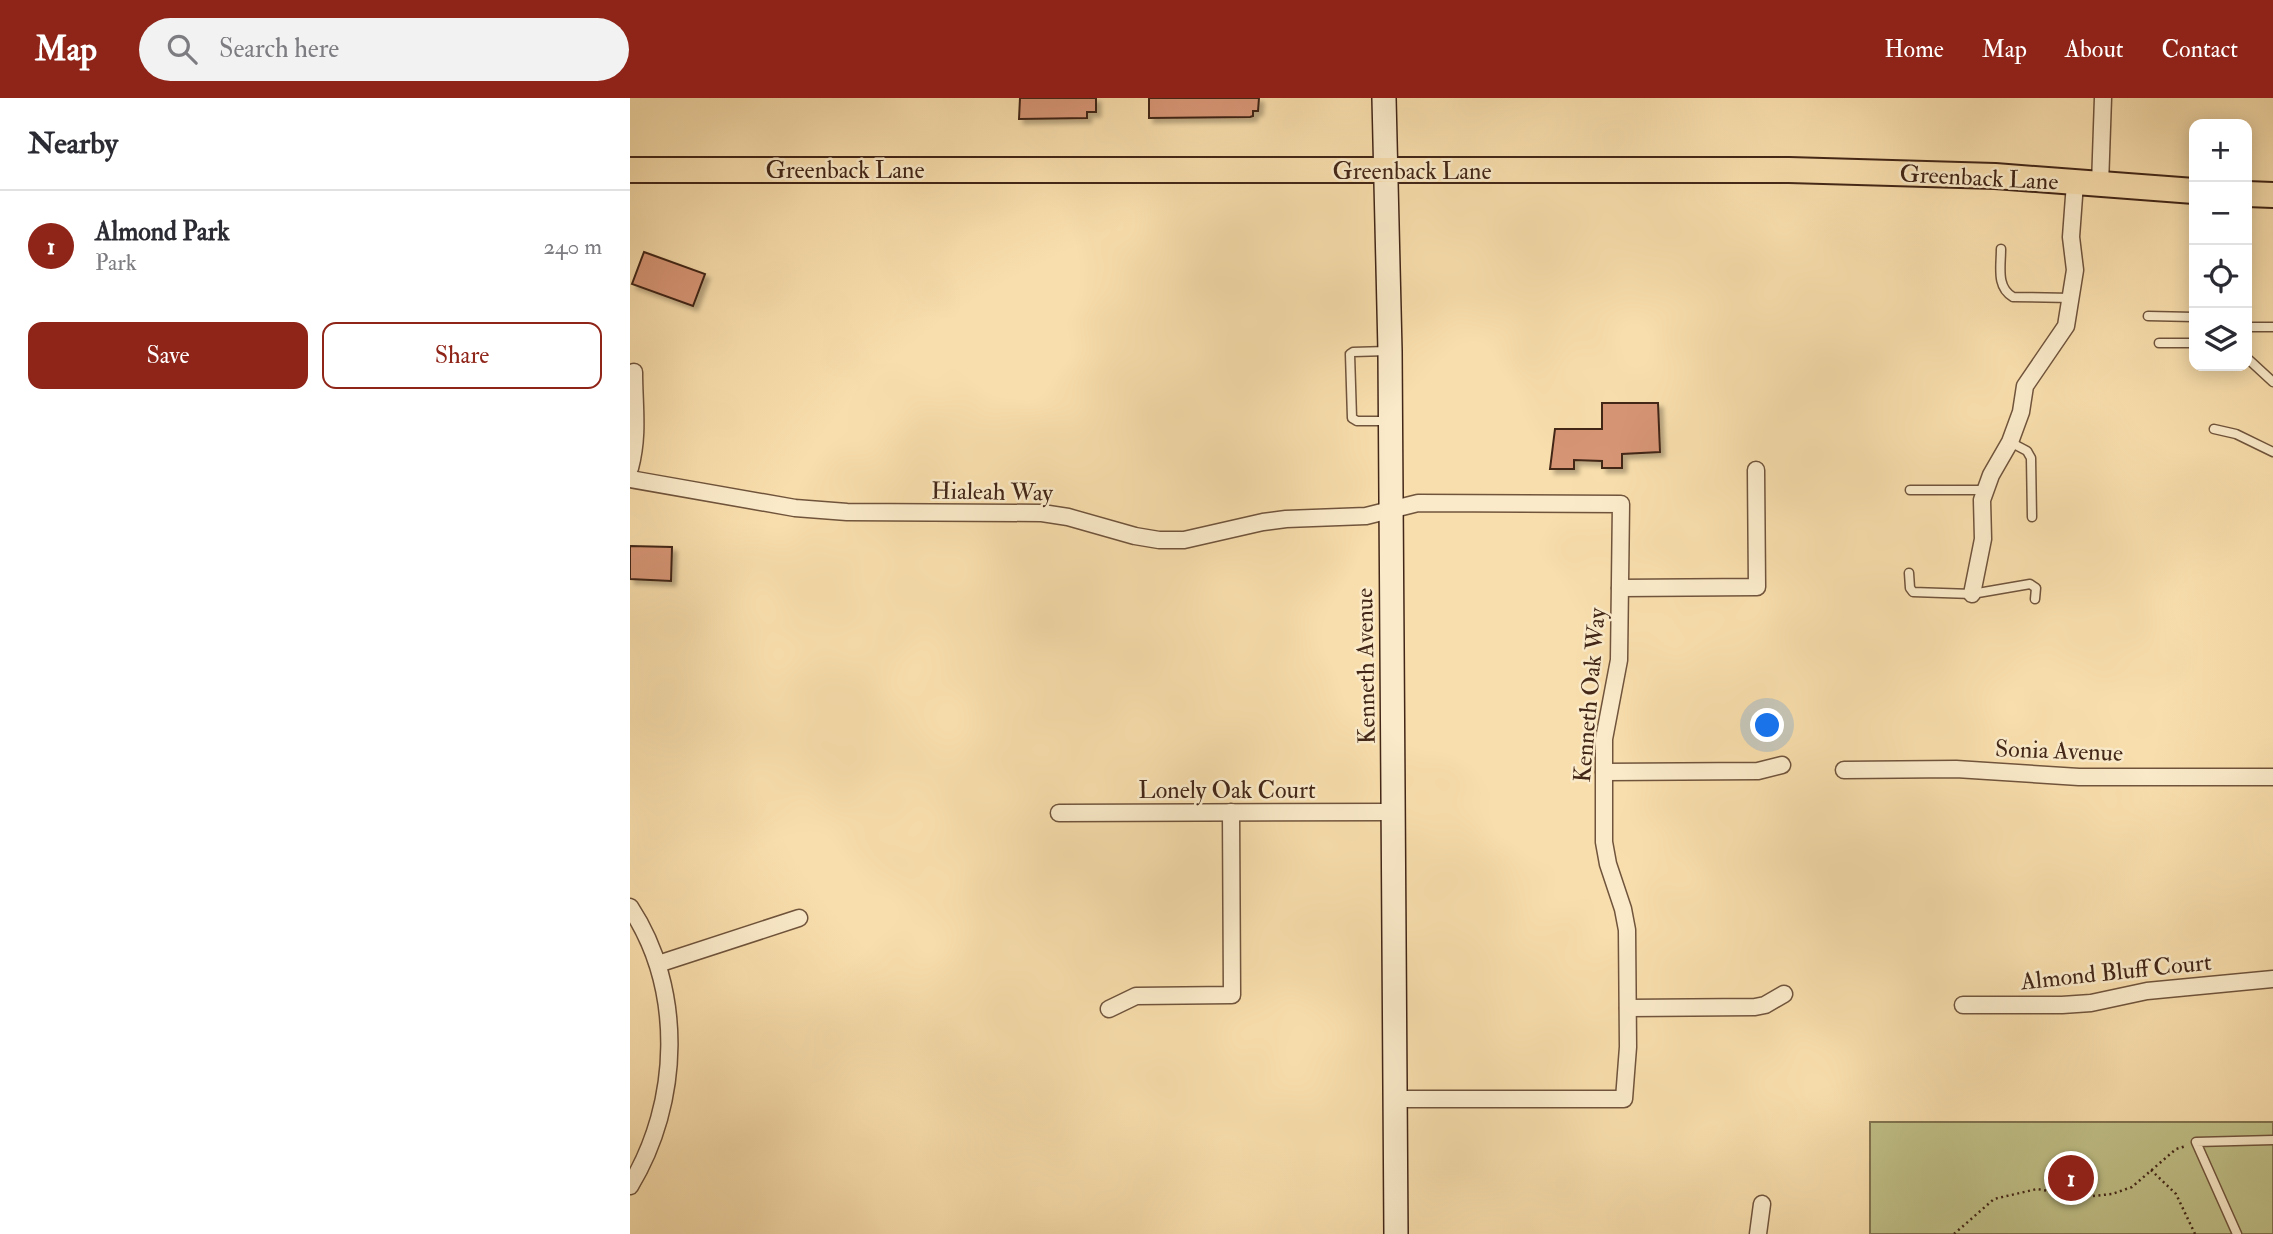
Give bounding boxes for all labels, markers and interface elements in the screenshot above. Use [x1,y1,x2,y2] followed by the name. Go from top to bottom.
[139,18,629,81] search box
[35,29,97,70] text: Map
[163,30,201,68] icon: search
[219,33,339,65] text: Search here
[1884,34,1944,65] text: Home
[1982,34,2027,65] text: Map
[2065,34,2124,65] text: About
[2162,34,2238,65] text: Contact
[2189,119,2252,371] map controls
[2189,119,2252,182] button: +
[28,125,118,162] text: Nearby
[766,155,924,186] street label: Greenback Lane
[1333,156,1491,187] street label: Greenback Lane
[1899,158,2059,198] street label: Greenback Lane
[2189,182,2252,245] button: −
[95,216,230,248] text: Almond Park
[47,232,55,261] text: 1
[543,232,602,261] text: 240 m
[2189,245,2252,308] button: locate
[95,248,137,277] text: Park
[2189,308,2252,371] button: layers
[28,322,308,389] button: Save
[322,322,602,389] button: Share
[931,475,1054,509] street label: Hialeah Way
[1349,588,1383,744] street label: Kenneth Avenue
[1567,606,1613,784] street label: Kenneth Oak Way
[1750,708,1784,742] your location
[1994,733,2124,769] street label: Sonia Avenue
[1138,775,1316,806] street label: Lonely Oak Court
[2018,947,2213,998] street label: Almond Bluff Court
[2048,1152,2094,1204] pin: 1

